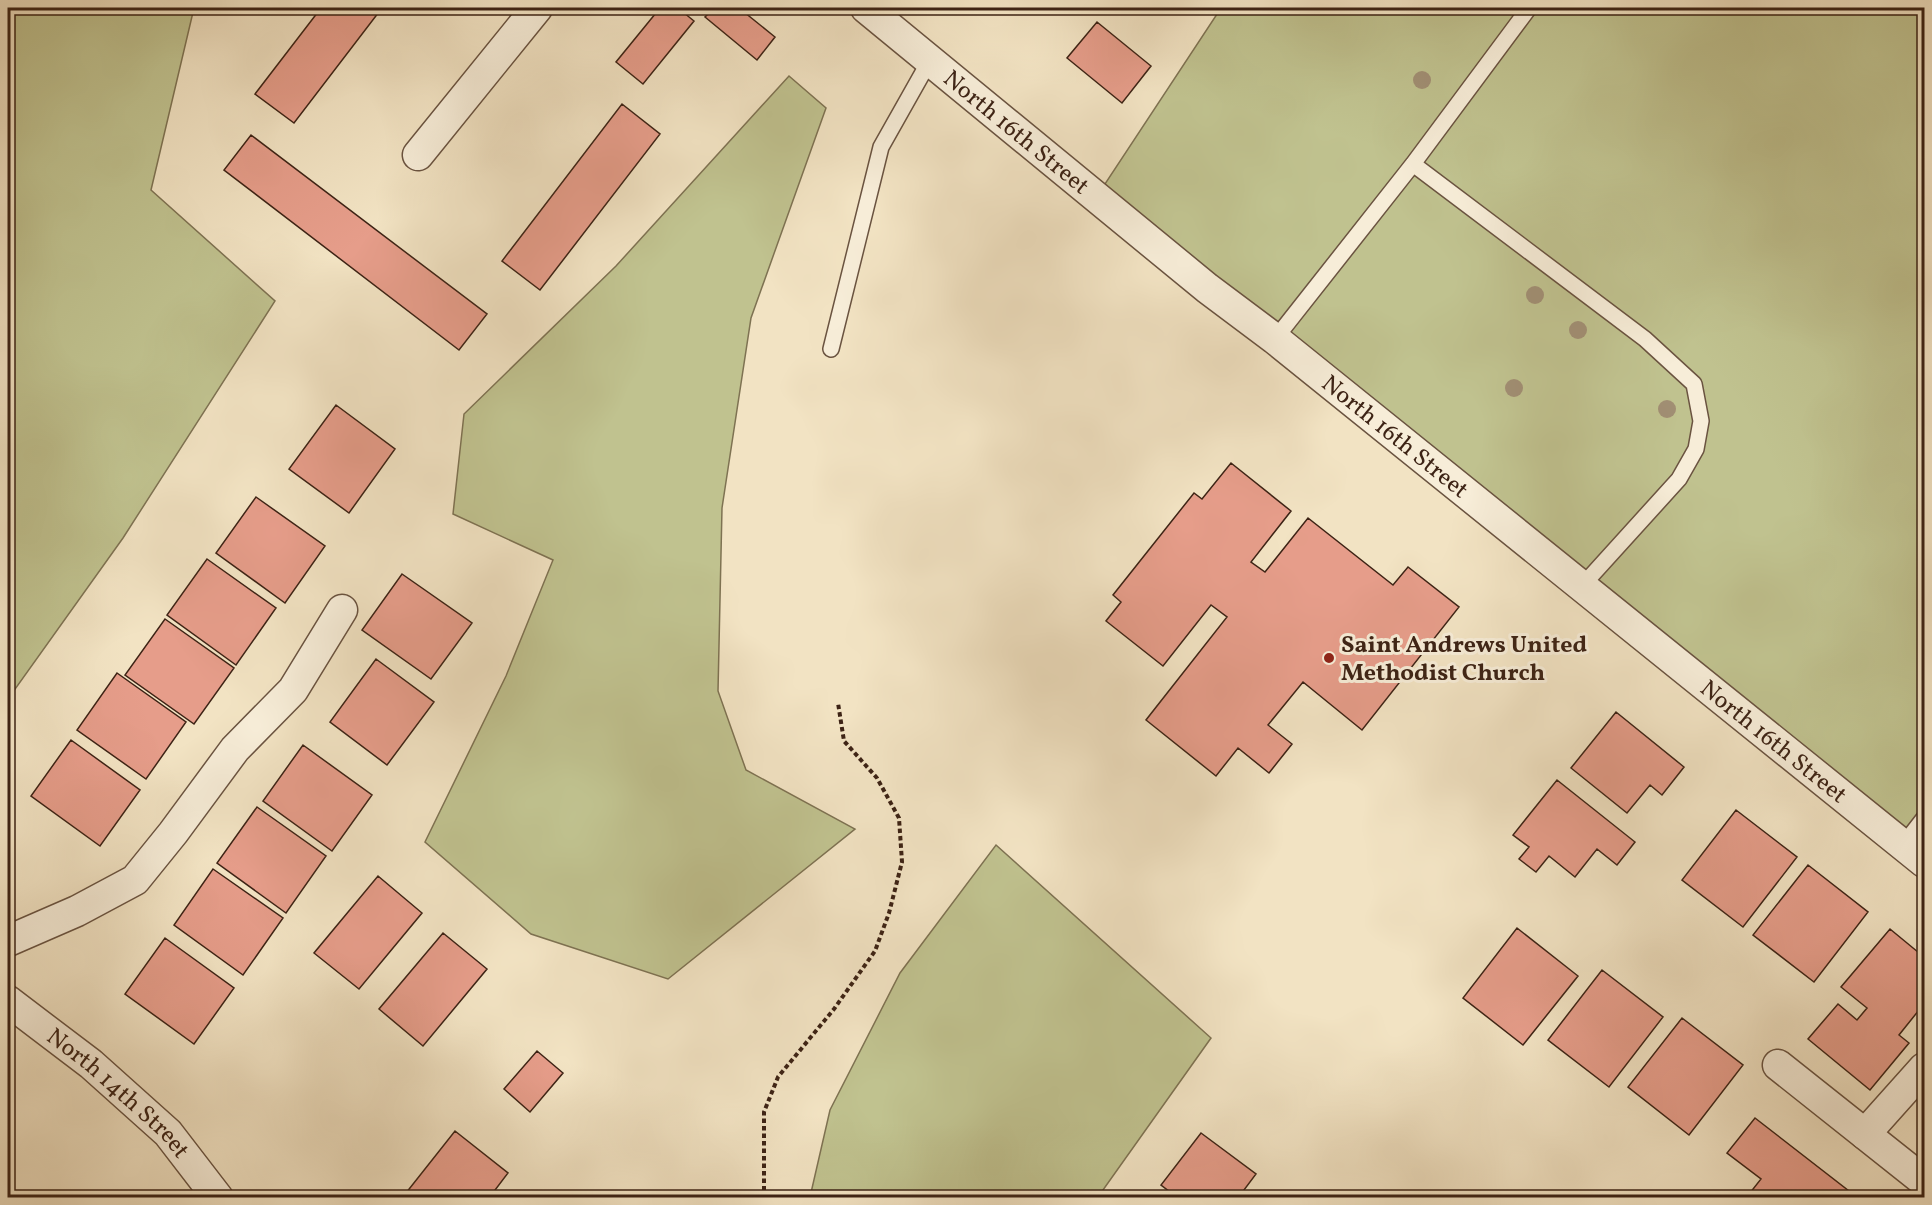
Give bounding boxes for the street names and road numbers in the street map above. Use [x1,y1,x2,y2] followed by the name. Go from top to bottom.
[935,63,1096,204] street label: North 16th Street
[1313,368,1475,507] street label: North 16th Street
[1692,673,1854,812] street label: North 16th Street
[39,1021,197,1166] street label: North 14th Street

